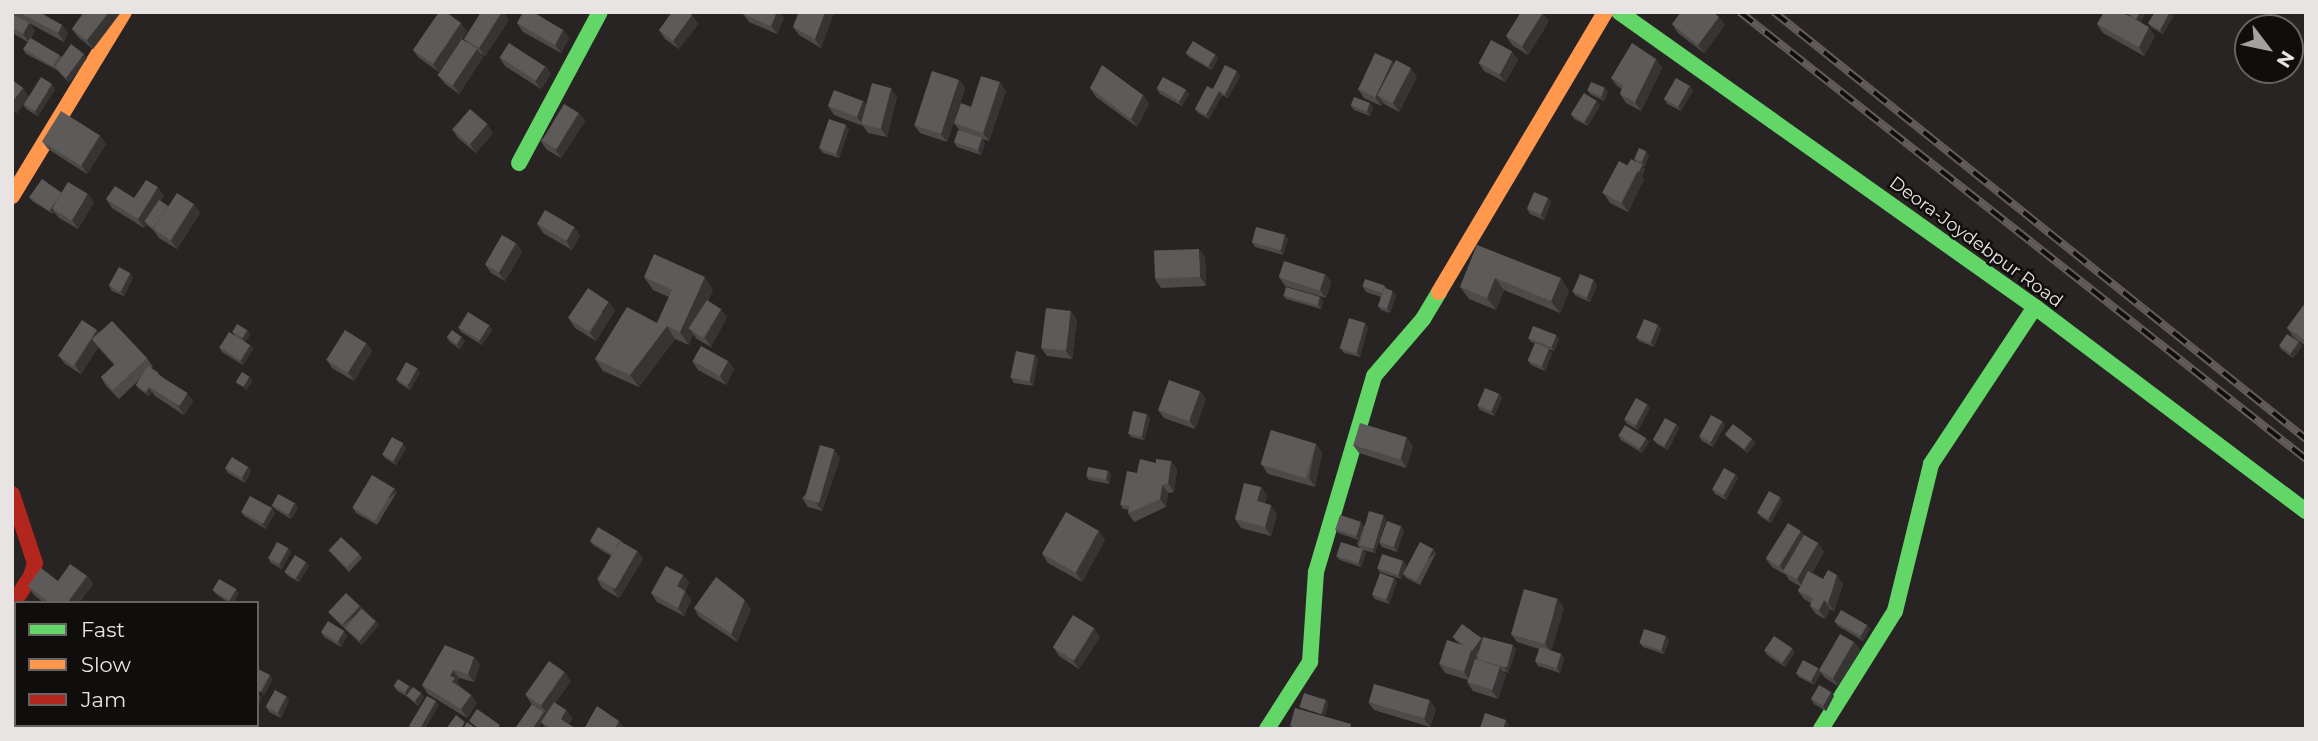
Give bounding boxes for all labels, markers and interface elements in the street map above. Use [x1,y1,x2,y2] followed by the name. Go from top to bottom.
[2234,14,2304,84] north arrow
[2272,47,2299,72] text: N
[1885,172,2067,312] street label: Deora-Joydebpur Road
[14,601,259,727] legend
[81,617,125,642] text: Fast
[81,652,131,677] text: Slow
[81,687,126,712] text: Jam

